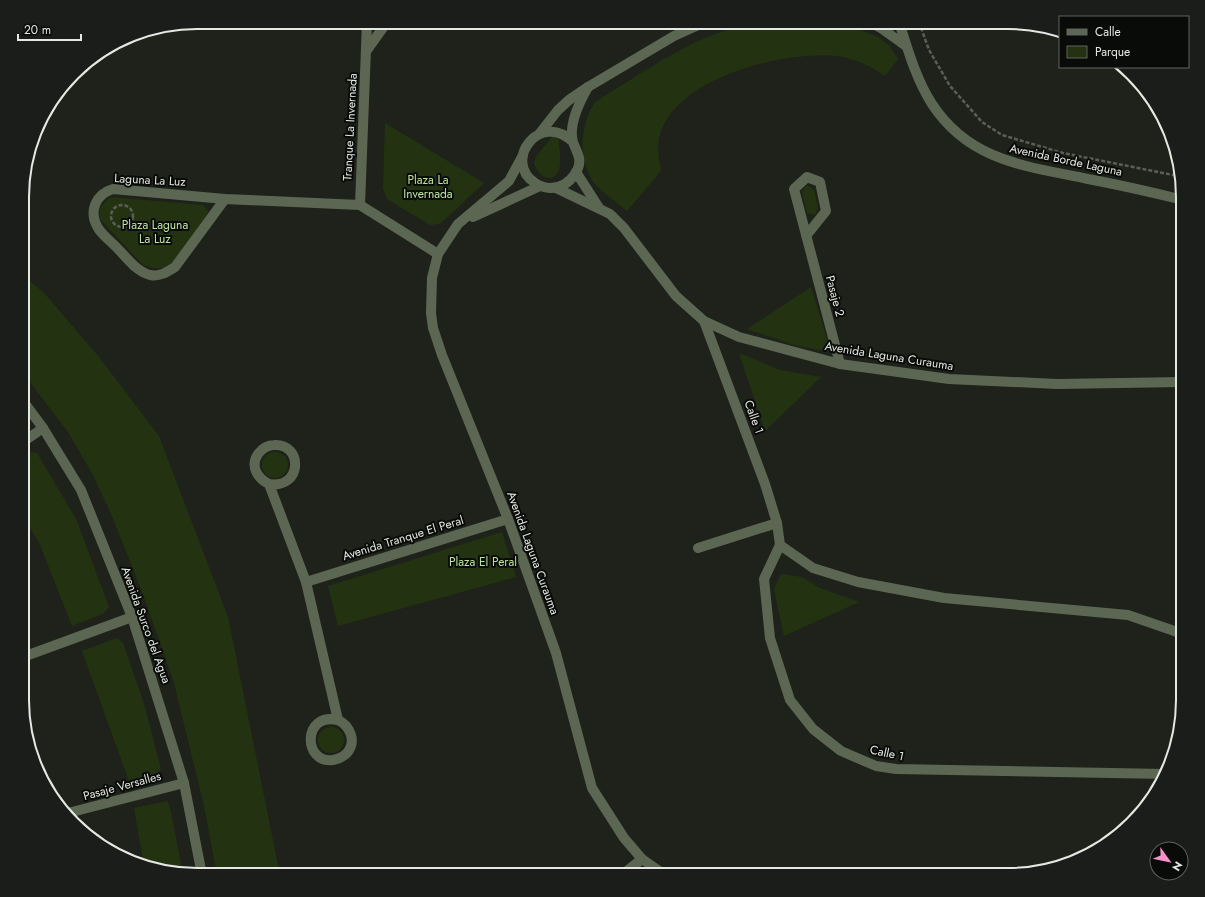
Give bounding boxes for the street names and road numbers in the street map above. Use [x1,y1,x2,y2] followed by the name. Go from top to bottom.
[338,72,362,181] street label: Tranque La Invernada
[1008,139,1124,181] street label: Avenida Borde Laguna
[114,169,187,191] street label: Laguna La Luz
[821,273,849,319] street label: Pasaje 2
[823,337,955,375] street label: Avenida Laguna Curauma
[740,398,768,436] street label: Calle 1
[502,489,564,617] street label: Avenida Laguna Curauma
[340,511,466,565] street label: Avenida Tranque El Peral
[116,564,176,686] street label: Avenida Surco del Agua
[868,741,906,765] street label: Calle 1
[81,767,163,805] street label: Pasaje Versalles

